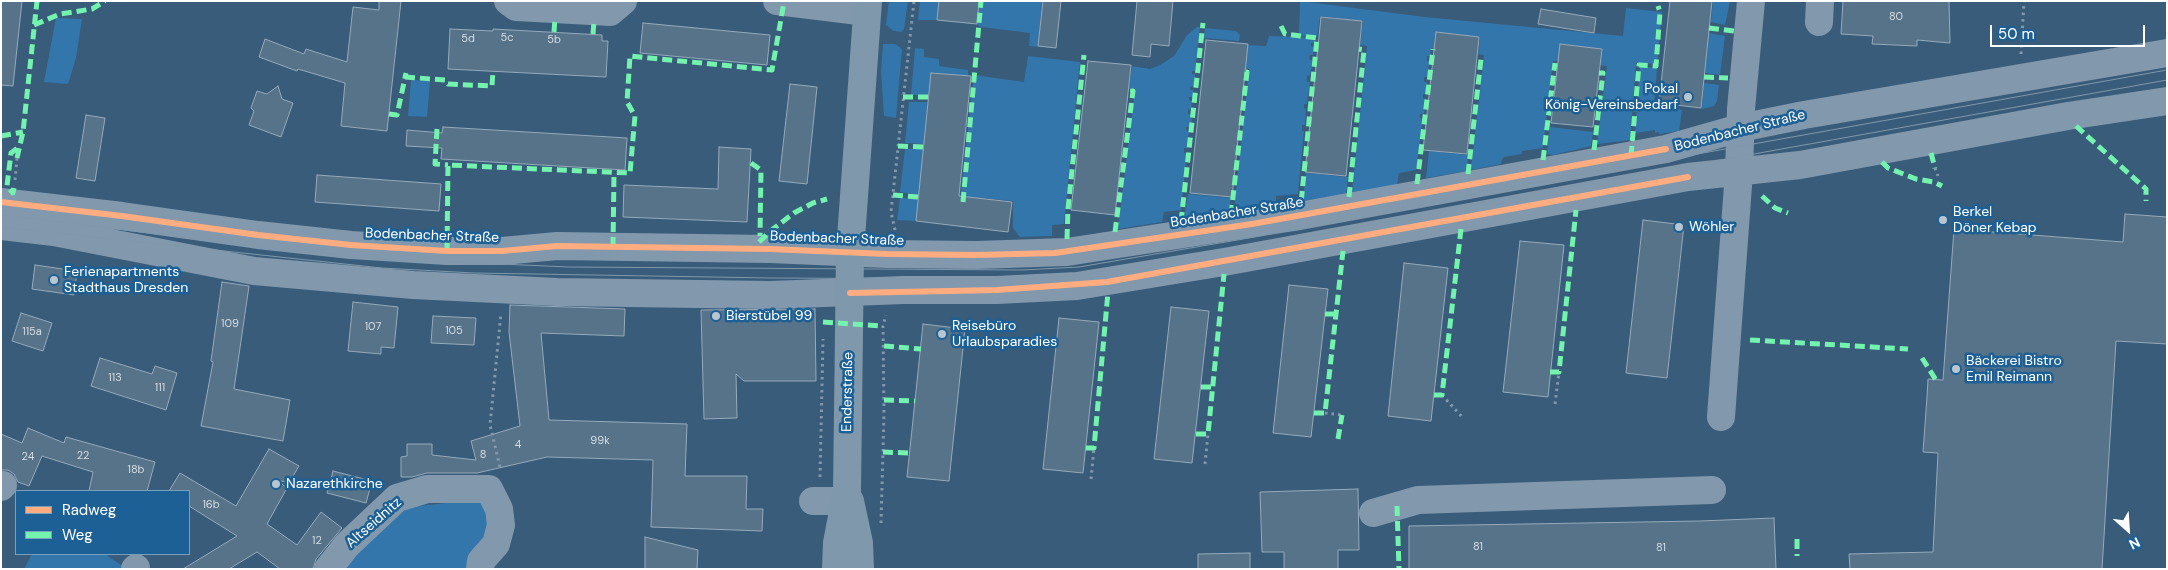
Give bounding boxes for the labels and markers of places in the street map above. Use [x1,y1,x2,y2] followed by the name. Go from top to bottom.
[1545,81,1678,114] place label: Pokal König-Vereinsbedarf
[1682,91,1694,103] marker: Pokal König-Vereinsbedarf
[1953,204,2037,236] place label: Berkel Döner Kebap
[1937,214,1949,226] marker: Berkel Döner Kebap
[1689,219,1734,235] place label: Wöhler
[1673,221,1685,233] marker: Wöhler
[64,264,188,296] place label: Ferienapartments Stadthaus Dresden
[48,274,60,286] marker: Ferienapartments Stadthaus Dresden
[726,308,812,324] place label: Bierstübel 99
[710,310,722,322] marker: Bierstübel 99
[952,318,1057,351] place label: Reisebüro Urlaubsparadies
[936,328,948,340] marker: Reisebüro Urlaubsparadies
[1966,353,2062,386] place label: Bäckerei Bistro Emil Reimann
[1950,363,1962,375] marker: Bäckerei Bistro Emil Reimann
[286,476,383,492] place label: Nazarethkirche
[270,478,282,490] marker: Nazarethkirche

